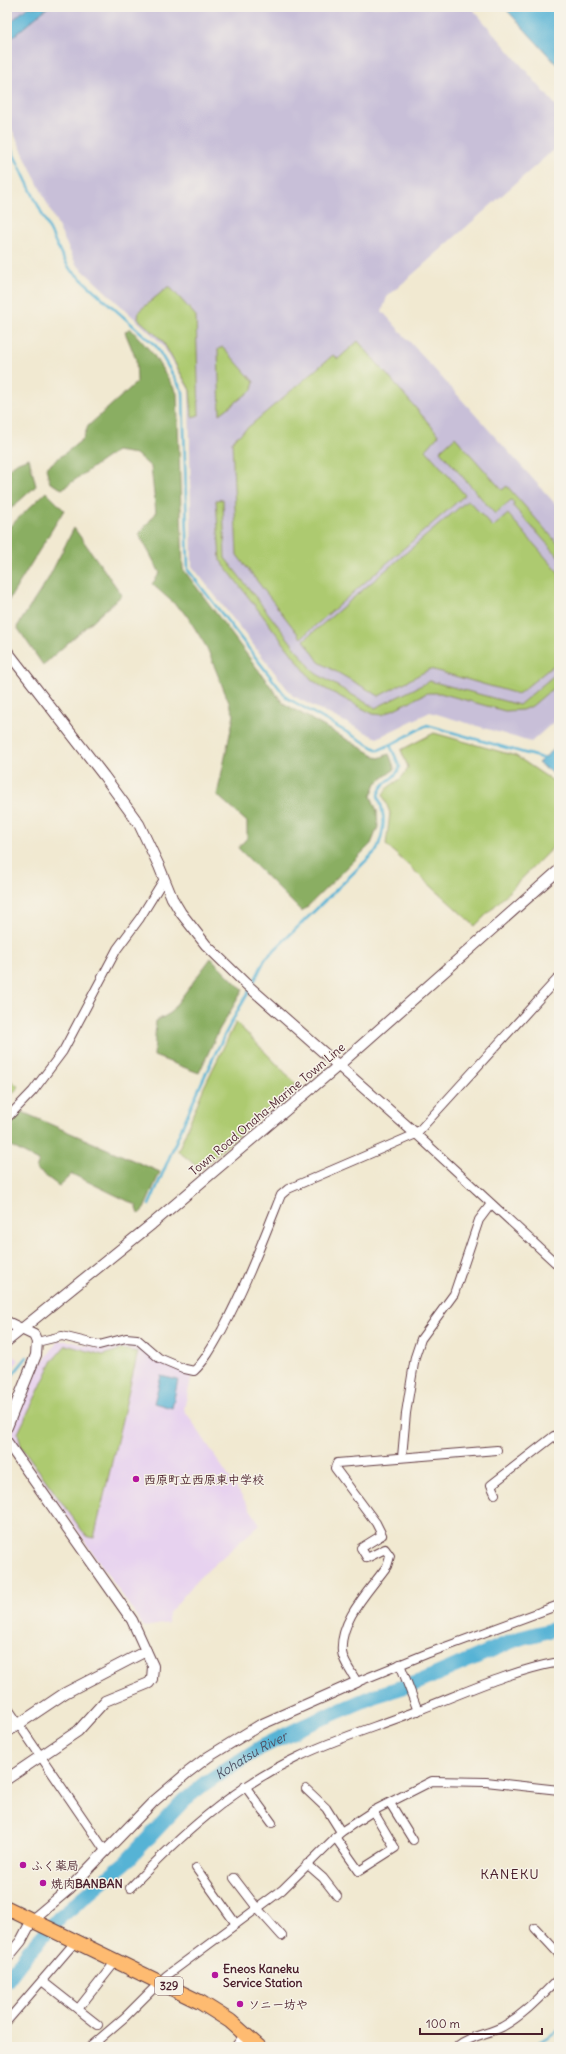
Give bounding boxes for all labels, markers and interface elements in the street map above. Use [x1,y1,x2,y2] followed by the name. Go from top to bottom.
[186,1039,348,1179] street label: Town Road Onaha-Marine Town Line
[144,1472,264,1487] place label: 西原町立西原東中学校
[131,1474,141,1484] marker: 西原町立西原東中学校
[211,1727,291,1783] water label: Kohatsu River
[31,1858,79,1873] place label: ふく薬局
[18,1860,28,1870] marker: ふく薬局
[480,1865,540,1883] district label: KANEKU
[51,1876,123,1891] place label: 焼肉BANBAN
[38,1878,48,1888] marker: 焼肉BANBAN
[223,1961,303,1990] place label: Eneos Kaneku Service Station
[210,1970,220,1980] marker: Eneos Kaneku Service Station
[155,1977,183,1995] road number: 329
[248,1997,308,2012] place label: ソニー坊や
[235,1999,245,2009] marker: ソニー坊や
[420,2010,542,2036] scale bar
[426,2016,460,2031] text: 100 m

